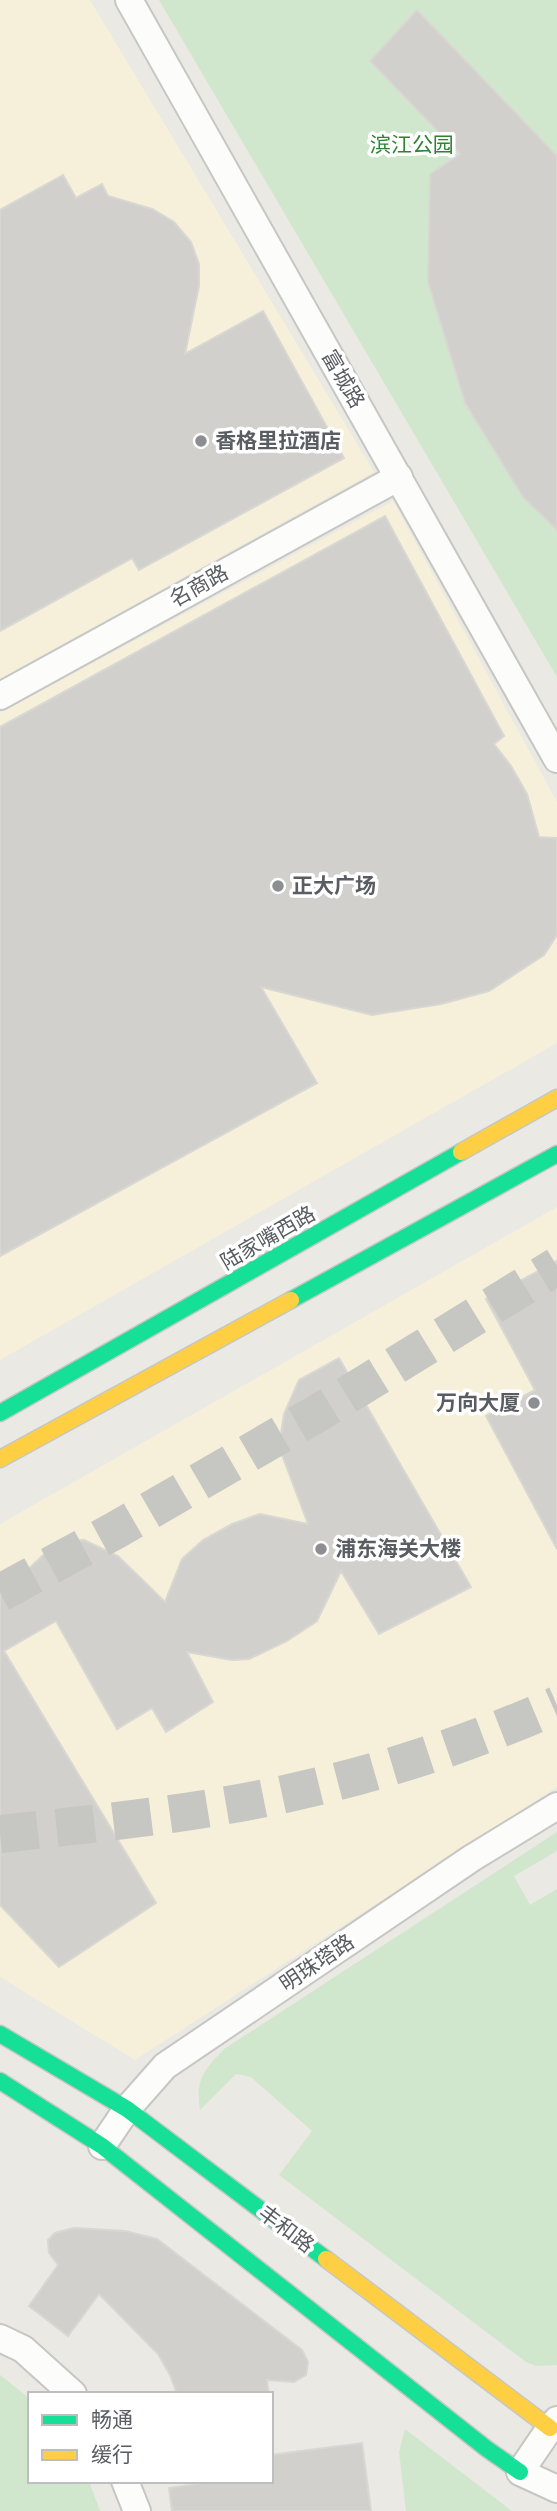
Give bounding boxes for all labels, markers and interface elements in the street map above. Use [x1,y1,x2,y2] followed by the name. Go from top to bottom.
[370,130,454,160] park label: 滨江公园
[314,344,372,414] street label: 富城路
[215,426,341,456] place label: 香格里拉酒店
[193,433,209,449] marker: 香格里拉酒店
[164,558,234,614] street label: 名商路
[292,871,376,901] place label: 正大广场
[270,878,286,894] marker: 正大广场
[215,1199,321,1277] street label: 陆家嘴西路
[436,1388,520,1418] place label: 万向大厦
[526,1395,542,1411] marker: 万向大厦
[335,1534,461,1564] place label: 浦东海关大楼
[313,1541,329,1557] marker: 浦东海关大楼
[274,1927,360,1999] street label: 明珠塔路
[252,2198,320,2260] street label: 丰和路
[28,2392,273,2483] legend
[91,2405,133,2435] text: 畅通
[91,2440,133,2470] text: 缓行

